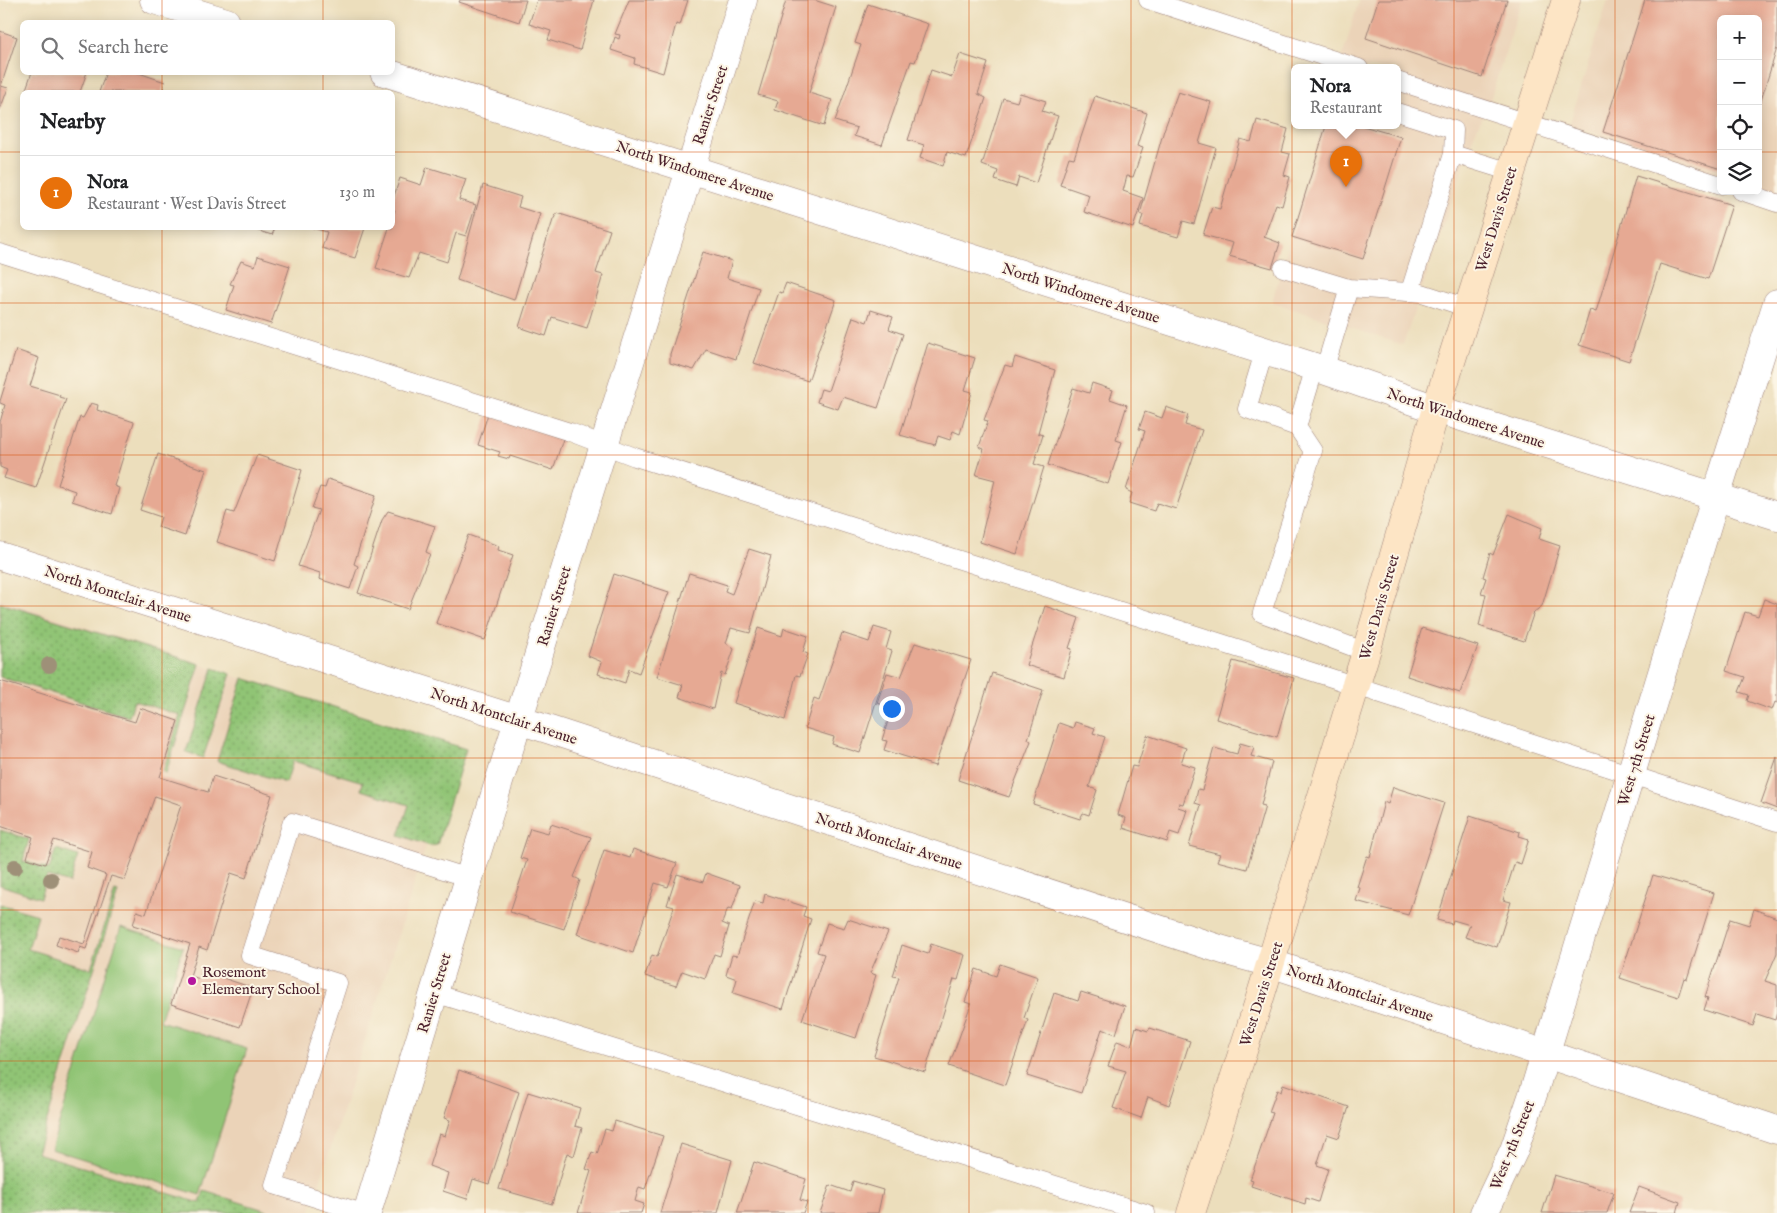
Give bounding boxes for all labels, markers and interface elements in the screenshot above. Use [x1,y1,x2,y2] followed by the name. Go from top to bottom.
[1717,15,1762,195] map controls
[1717,15,1762,60] button: +
[20,20,395,75] search box
[38,34,66,62] icon: search
[78,36,169,60] text: Search here
[1717,60,1762,105] button: −
[689,63,732,147] street label: Ranier Street
[1291,64,1401,129] popup
[1310,75,1351,99] text: Nora
[1310,99,1382,119] text: Restaurant
[1717,105,1762,150] button: locate
[40,109,105,136] text: Nearby
[614,137,776,206] street label: North Windomere Avenue
[1330,146,1362,187] pin: 1
[1717,150,1762,195] button: layers
[1471,164,1521,274] street label: West Davis Street
[87,171,128,195] text: Nora
[53,183,59,203] text: 1
[339,183,375,203] text: 130 m
[87,195,286,215] text: Restaurant · West Davis Street
[1000,259,1162,328] street label: North Windomere Avenue
[1385,384,1547,453] street label: North Windomere Avenue
[1355,552,1404,662] street label: West Davis Street
[42,562,194,627] street label: North Montclair Avenue
[533,564,576,648] street label: Ranier Street
[428,684,580,749] street label: North Montclair Avenue
[879,696,905,722] your location
[1614,712,1659,808] street label: West 7th Street
[813,809,965,874] street label: North Montclair Avenue
[1236,939,1287,1049] street label: West Davis Street
[413,951,456,1035] street label: Ranier Street
[1284,961,1436,1026] street label: North Montclair Avenue
[202,963,321,999] place label: Rosemont Elementary School
[186,975,198,987] marker: Rosemont Elementary School
[1486,1098,1539,1193] street label: West 7th Street

